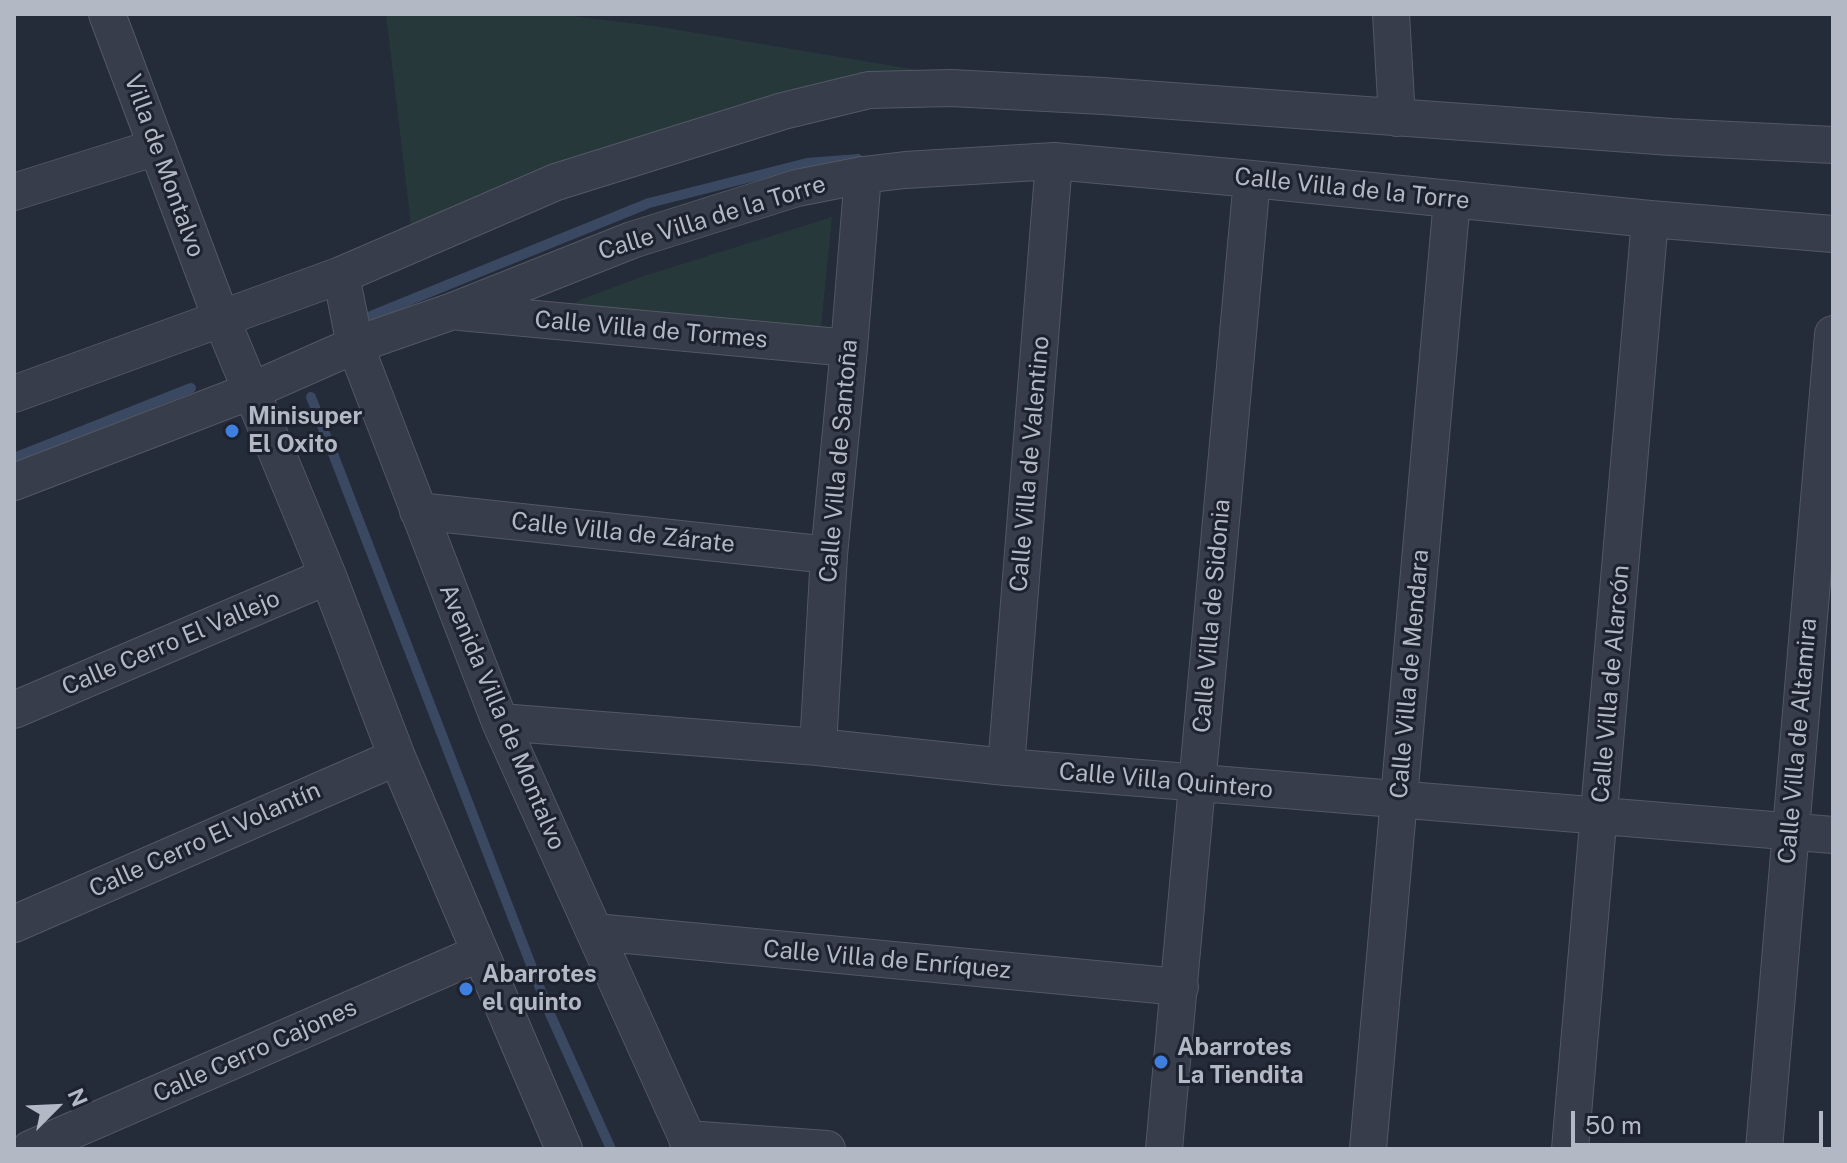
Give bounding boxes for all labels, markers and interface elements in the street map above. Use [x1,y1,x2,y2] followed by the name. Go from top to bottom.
[118,71,210,261] street label: Villa de Montalvo
[1233,162,1471,216] street label: Calle Villa de la Torre
[595,170,829,266] street label: Calle Villa de la Torre
[533,305,769,355] street label: Calle Villa de Tormes
[1004,335,1056,593] street label: Calle Villa de Valentino
[814,338,864,584] street label: Calle Villa de Santoña
[248,403,362,459] place label: Minisuper El Oxito
[223,422,241,440] marker: Minisuper El Oxito
[1187,498,1237,734] street label: Calle Villa de Sidonia
[510,507,736,559] street label: Calle Villa de Zárate
[1385,548,1435,800] street label: Calle Villa de Mendara
[1586,564,1636,804] street label: Calle Villa de Alarcón
[433,580,571,854] street label: Avenida Villa de Montalvo
[58,584,284,702] street label: Calle Cerro El Vallejo
[1773,617,1823,865] street label: Calle Villa de Altamira
[1058,757,1274,805] street label: Calle Villa Quintero
[85,776,325,904] street label: Calle Cerro El Volantín
[762,935,1012,985] street label: Calle Villa de Enríquez
[482,961,597,1017] place label: Abarrotes el quinto
[457,980,475,998] marker: Abarrotes el quinto
[149,993,361,1109] street label: Calle Cerro Cajones
[1177,1034,1304,1090] place label: Abarrotes La Tiendita
[1152,1053,1170,1071] marker: Abarrotes La Tiendita
[16,1067,96,1147] north arrow
[63,1084,93,1110] text: N
[1575,1095,1827,1145] scale bar
[1585,1111,1642,1139] text: 50 m

